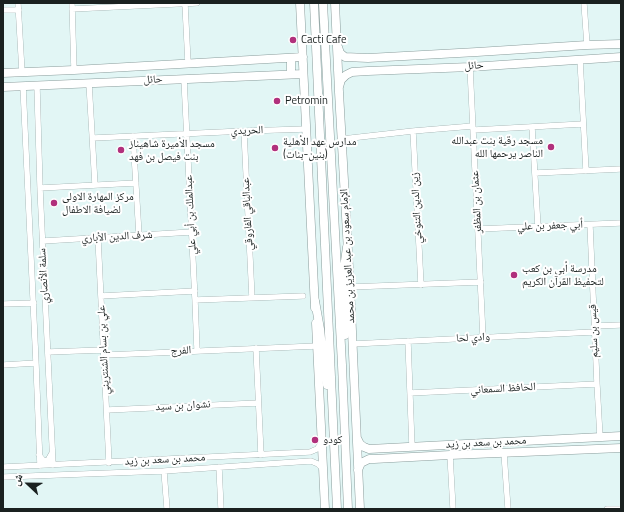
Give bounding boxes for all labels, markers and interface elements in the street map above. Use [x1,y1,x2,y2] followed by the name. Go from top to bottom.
[301,33,347,47] place label: Cacti Cafe
[288,35,298,45] marker: Cacti Cafe
[464,59,484,73] street label: حائل
[143,73,163,87] street label: حائل
[285,94,328,108] place label: Petromin
[272,96,282,106] marker: Petromin
[231,124,263,138] street label: الحريدي
[451,134,543,160] place label: مسجد رقية بنت عبدالله الناصر يرحمها الله
[283,135,357,161] place label: مدارس عهد الأهلية (بنين-بنات)
[129,137,215,163] place label: مسجد الأميرة شاهيناز بنت فيصل بن فهد
[546,142,556,152] marker: مسجد رقية بنت عبدالله الناصر يرحمها الله
[270,143,280,153] marker: مدارس عهد الأهلية (بنين-بنات)
[116,145,126,155] marker: مسجد الأميرة شاهيناز بنت فيصل بن فهد
[469,170,485,234] street label: عثمان بن المظفر
[409,172,425,244] street label: زين الدين التنوخي
[182,175,200,255] street label: عبدالملك بن أبي علي
[239,177,257,251] street label: عبدالباقي الفاروقي
[338,188,358,324] street label: الإمام سعود بن عبد العزيز بن محمد
[62,190,134,216] place label: مركز المهارة الاولى لضيافة الاطفال
[49,198,59,208] marker: مركز المهارة الاولى لضيافة الاطفال
[517,218,583,234] street label: أبي جعفر بن علي
[81,229,153,245] street label: شرف الدين الأباري
[36,248,52,304] street label: سلمة الأنصاري
[522,262,604,288] place label: مدرسة أبي بن كعب لتحفيظ القرآن الكريم
[509,270,519,280] marker: مدرسة أبي بن كعب لتحفيظ القرآن الكريم
[586,304,602,358] street label: قيس بن سليم
[95,305,113,395] street label: علي بن بسام الشنتريني
[456,331,490,345] street label: وادي لحا
[170,344,192,358] street label: الفرج
[470,381,536,397] street label: الحافظ السمعاني
[155,398,211,414] street label: نشوان بن سيد
[323,433,342,447] place label: كودو
[445,434,527,452] street label: محمد بن سعد بن زيد
[310,435,320,445] marker: كودو
[124,451,206,469] street label: محمد بن سعد بن زيد
[8,464,48,504] north arrow
[7,471,26,488] text: ش

